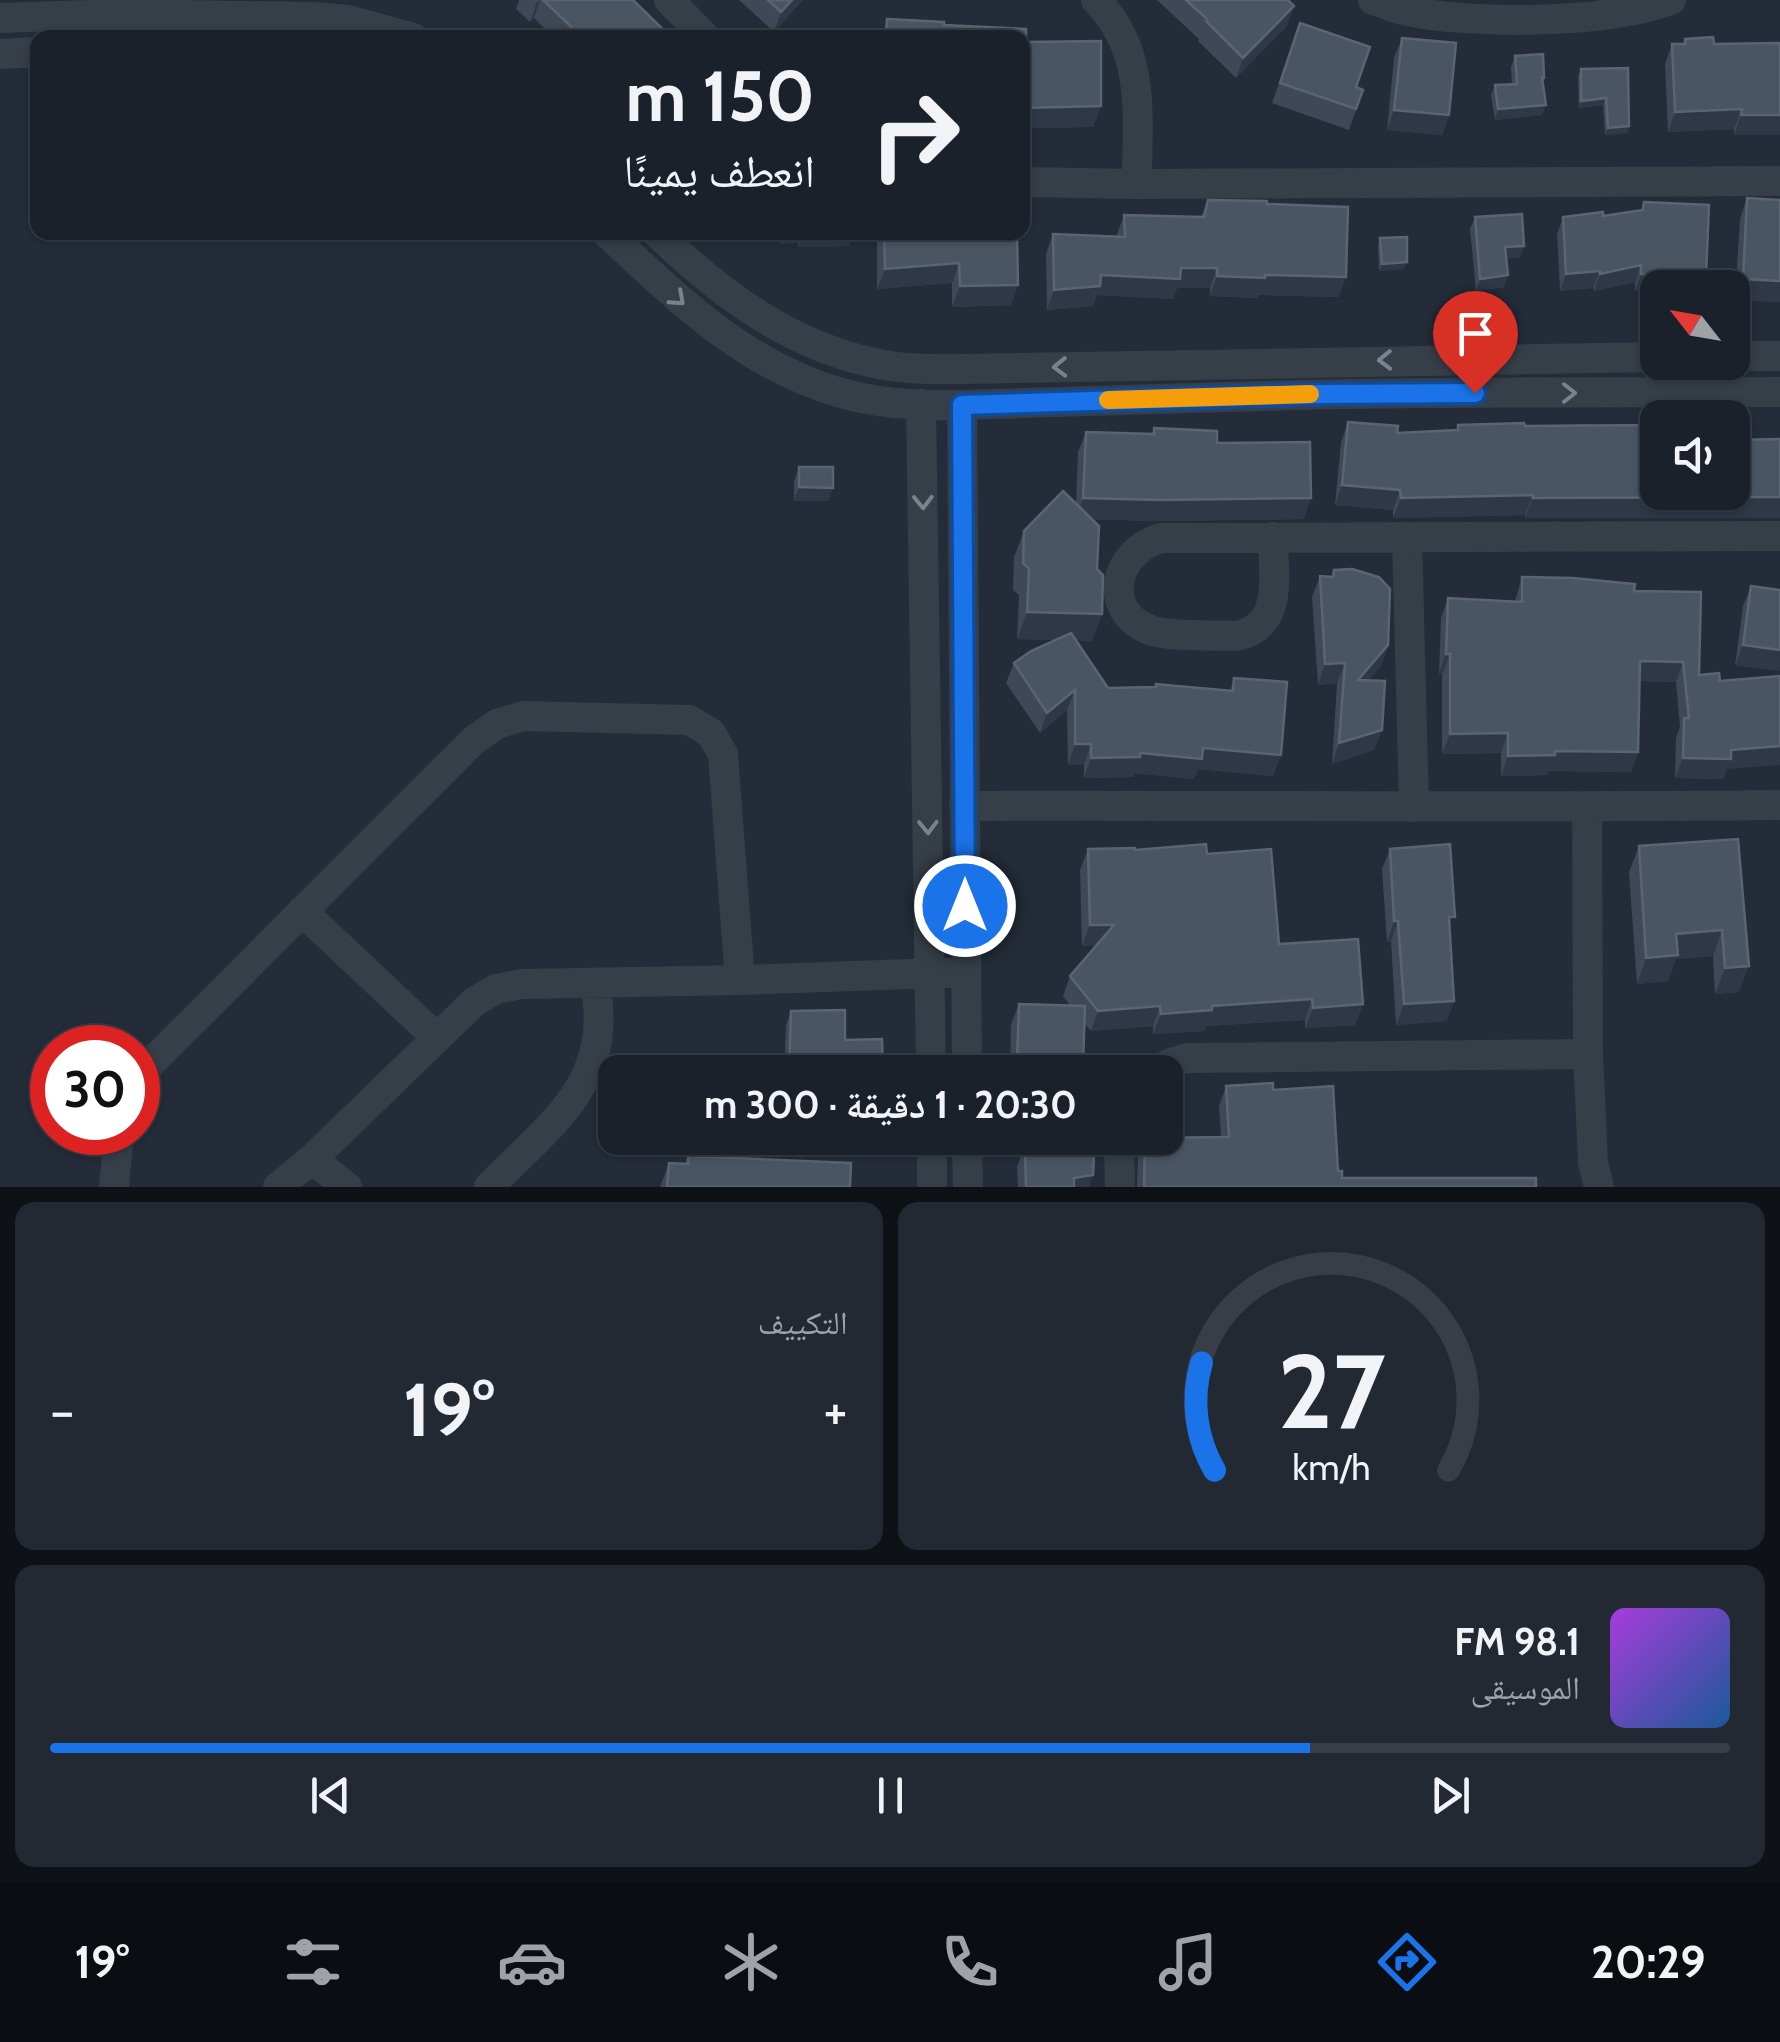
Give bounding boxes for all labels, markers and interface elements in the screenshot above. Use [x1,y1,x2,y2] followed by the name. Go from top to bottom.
[626,53,815,139] text: 150 m
[850,70,980,200] icon: right
[623,144,815,198] text: انعطف يمينًا
[1640,270,1750,380] north arrow
[1640,270,1750,510] map controls
[666,287,684,305] one-way arrow
[1433,291,1518,394] pin
[1448,306,1503,361] icon: arrive
[1377,349,1392,371] one-way arrow
[1052,356,1068,377] one-way arrow
[1562,382,1578,404] one-way arrow
[1640,400,1750,510] button: sound
[912,494,934,510] one-way arrow
[917,820,939,835] one-way arrow
[913,854,1017,958] position arrow
[30,1025,160,1155] speed limit sign: 30
[704,1081,1077,1128] text: 20:30 · 1 دقيقة · 300 m
[758,1303,848,1342] text: التكييف
[1277,1328,1385,1454] text: 27
[403,1364,495,1455] text: 19°
[50,1377,74,1444] text: −
[823,1377,848,1444] text: +
[1292,1446,1370,1489] text: km/h
[1454,1618,1580,1665] text: 98.1 FM
[1470,1668,1580,1707] text: الموسيقى
[303,1768,358,1823] icon: previous
[863,1768,918,1823] icon: pause
[1423,1768,1478,1823] icon: next
[278,1927,348,1997] icon: filters
[497,1927,567,1997] icon: car
[716,1927,786,1997] icon: climate
[935,1927,1005,1997] icon: phone
[1153,1927,1223,1997] icon: music
[1372,1927,1442,1997] icon: directions
[74,1935,129,1989] text: 19°
[1591,1935,1706,1989] text: 20:29

